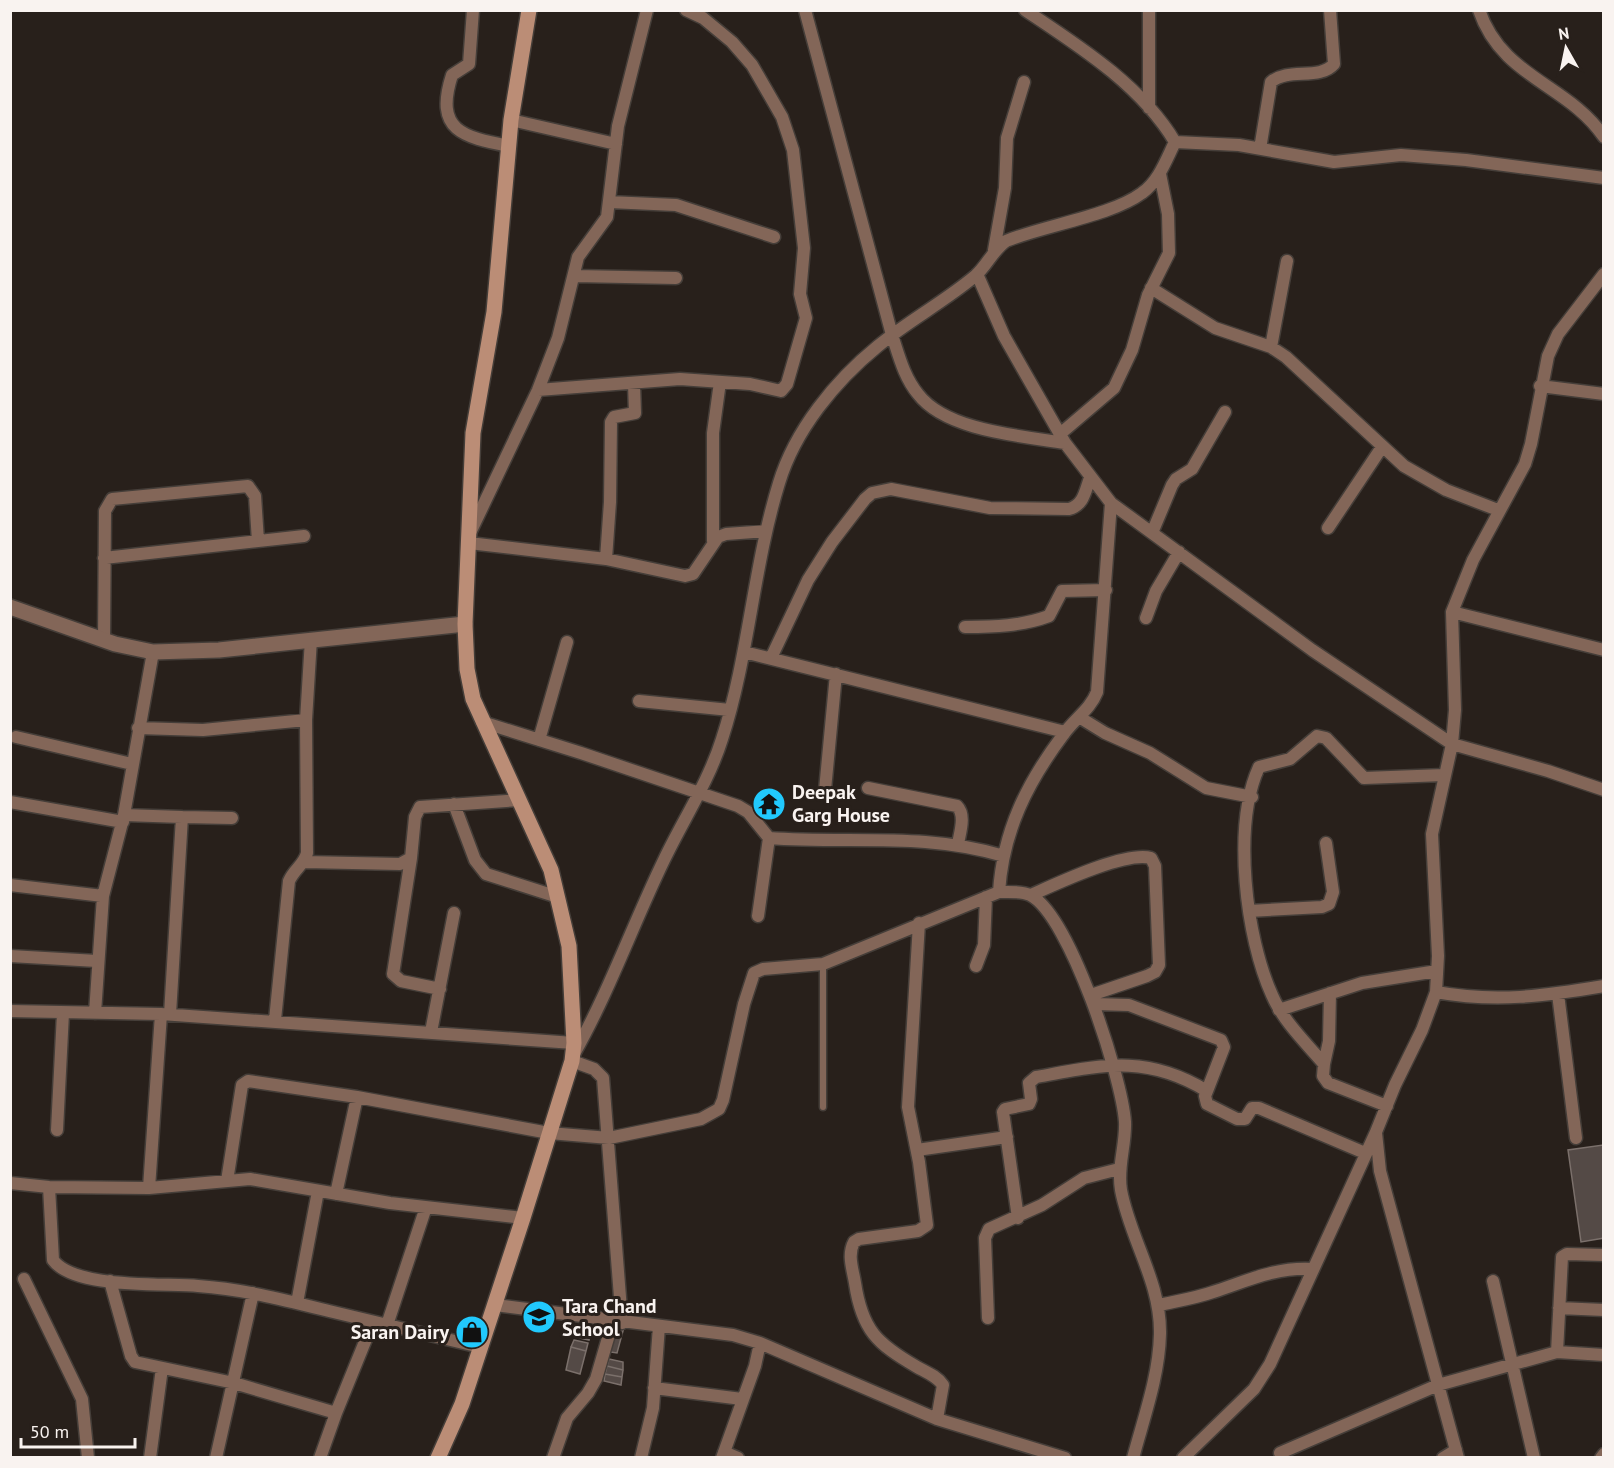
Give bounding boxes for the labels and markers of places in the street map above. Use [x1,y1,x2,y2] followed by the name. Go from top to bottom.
[792,779,890,828] place label: Deepak Garg House
[751,786,787,822] temple icon: Deepak Garg House
[562,1293,657,1342] place label: Tara Chand School
[521,1299,557,1335] school or university icon: Tara Chand School
[454,1314,490,1350] shop icon: Saran Dairy
[351,1319,449,1345] place label: Saran Dairy

